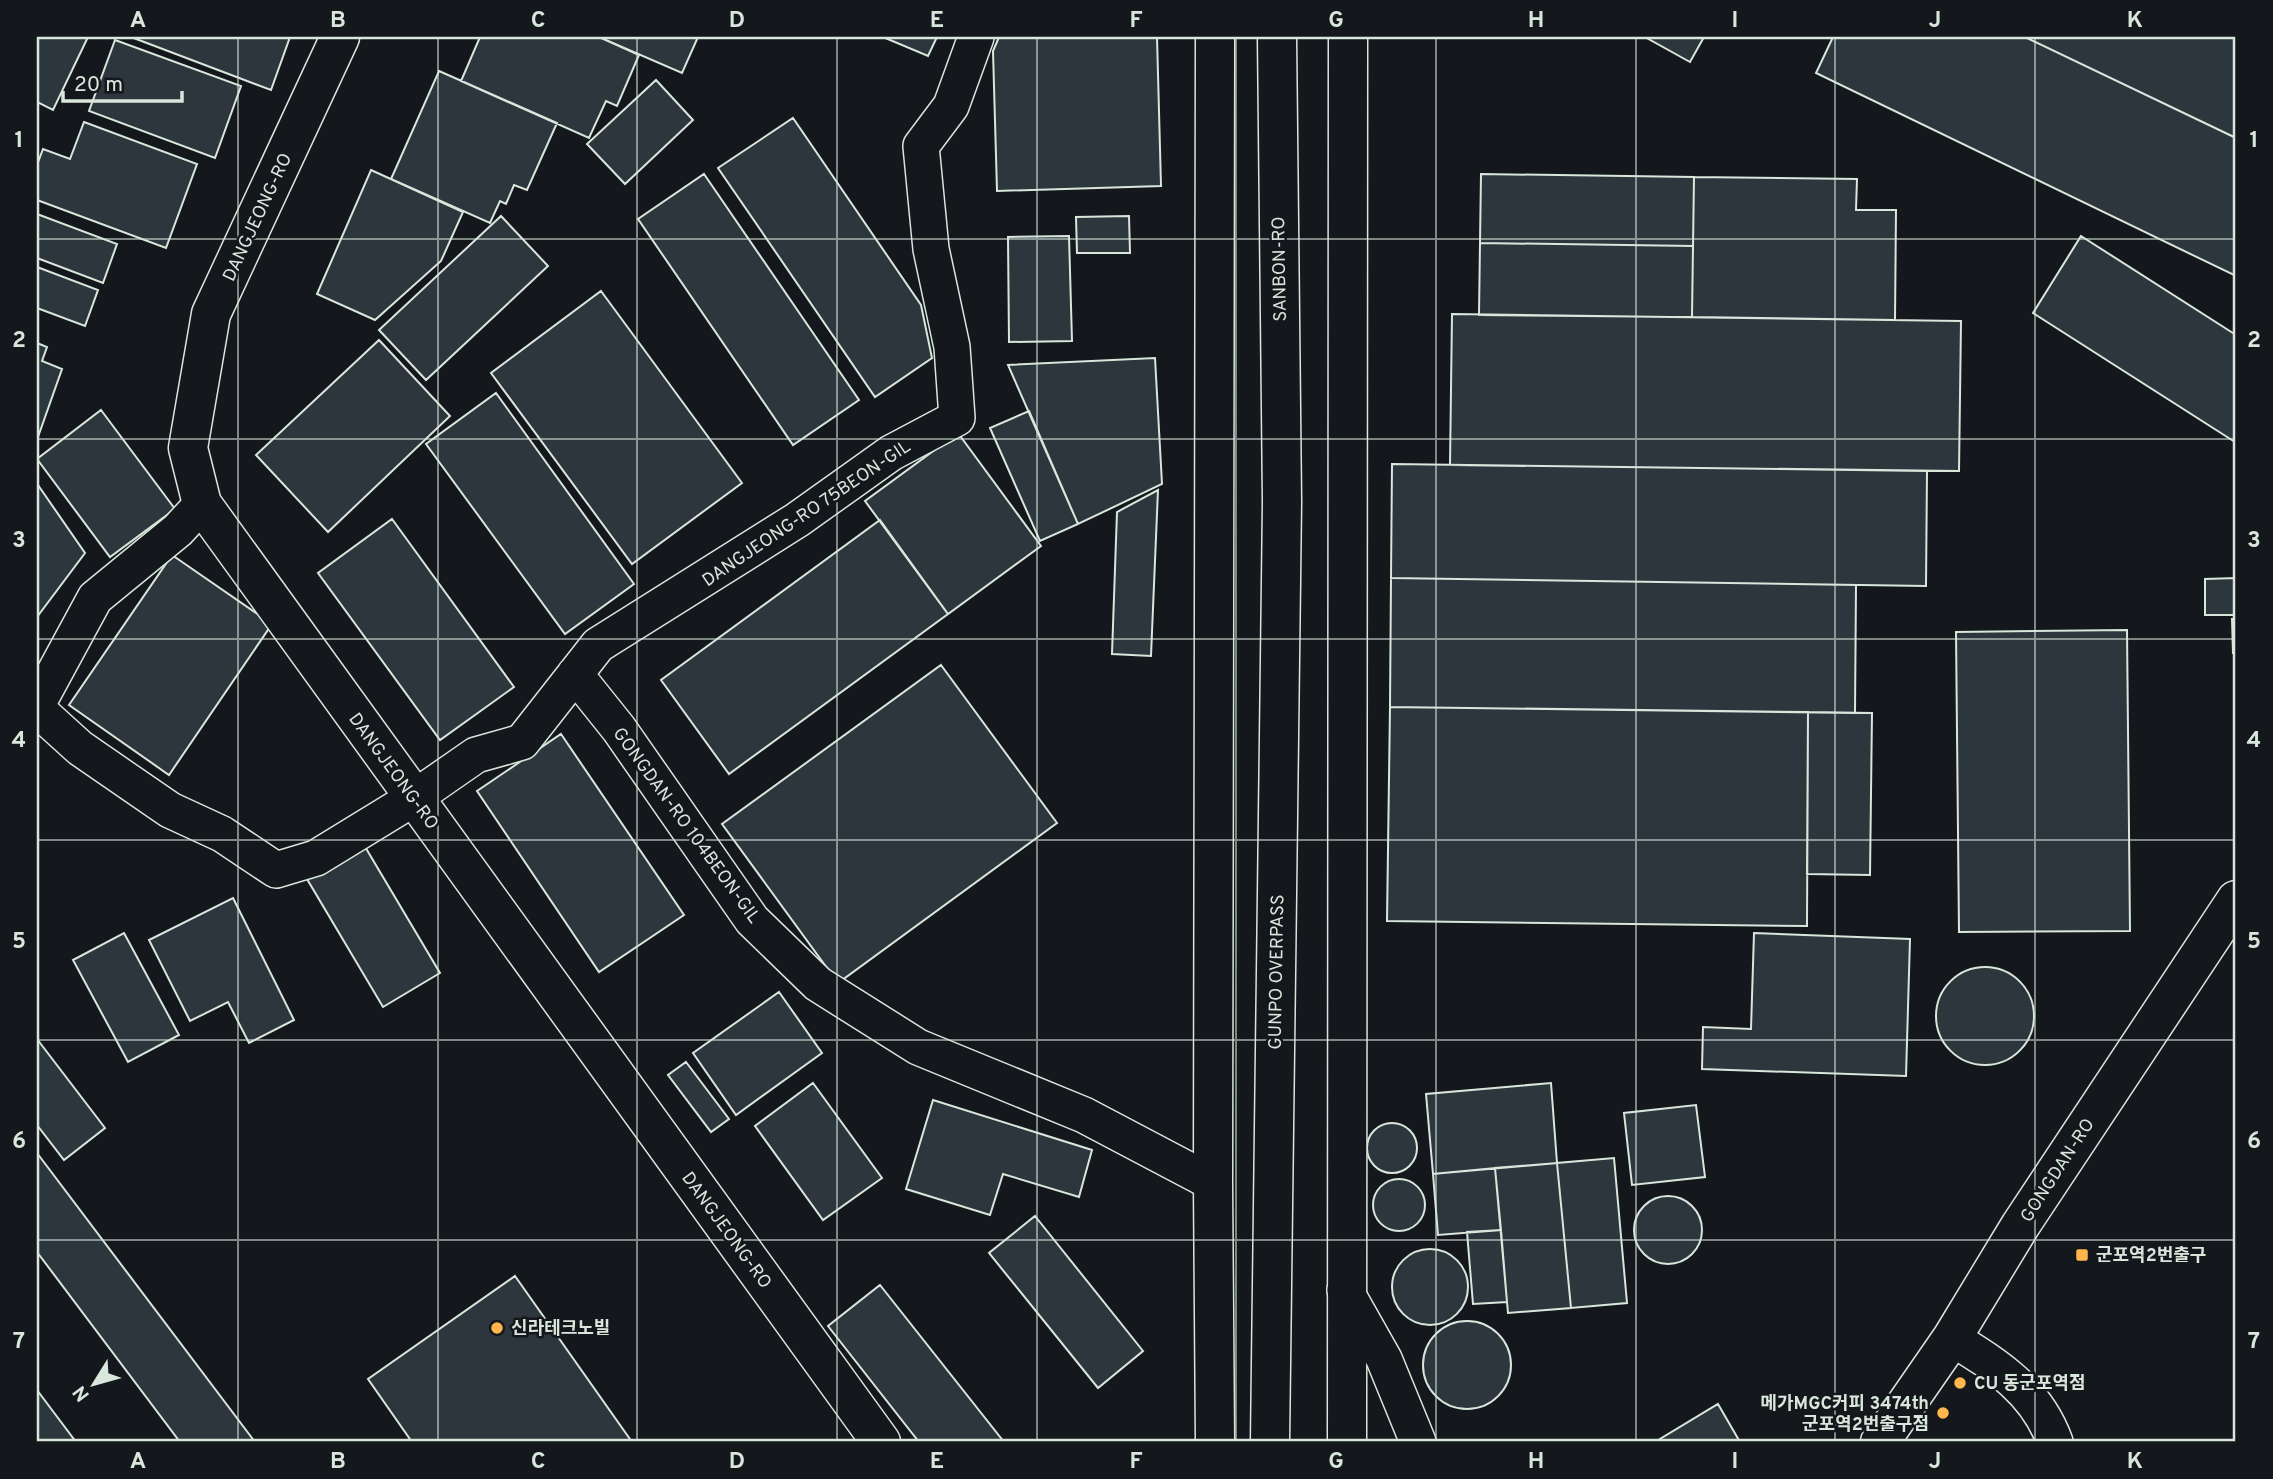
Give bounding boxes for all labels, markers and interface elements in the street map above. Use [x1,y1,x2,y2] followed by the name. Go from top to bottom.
[130,7,146,36] text: A
[330,7,346,36] text: B
[531,7,545,36] text: C
[729,7,745,36] text: D
[930,7,944,36] text: E
[1129,7,1143,36] text: F
[1328,7,1344,36] text: G
[1528,7,1544,36] text: H
[1732,7,1738,36] text: I
[1929,7,1941,36] text: J
[2127,7,2143,36] text: K
[63,60,182,104] scale bar
[74,72,123,99] text: 20 m
[14,127,24,156] text: 1
[2249,127,2259,156] text: 1
[219,150,298,285] street label: DANGJEONG-RO
[1268,216,1293,322] street label: SANBON-RO
[12,327,26,356] text: 2
[2247,327,2261,356] text: 2
[698,436,915,593] street label: DANGJEONG-RO 75BEON-GIL
[12,527,26,556] text: 3
[2247,527,2261,556] text: 3
[343,709,443,835] street label: DANGJEONG-RO
[607,723,765,928] street label: GONGDAN-RO 104BEON-GIL
[12,727,26,756] text: 4
[2247,727,2261,756] text: 4
[1265,894,1290,1050] street label: GUNPO OVERPASS
[12,928,26,957] text: 5
[2247,928,2261,957] text: 5
[2016,1114,2100,1227] street label: GONGDAN-RO
[12,1128,26,1157] text: 6
[2247,1128,2261,1157] text: 6
[676,1168,776,1294] street label: DANGJEONG-RO
[2096,1245,2206,1268] place label: 군포역2번출구
[2074,1247,2090,1263] marker: 군포역2번출구
[511,1318,610,1341] place label: 신라테크노빌
[489,1320,505,1336] marker: 신라테크노빌
[13,1328,25,1357] text: 7
[2248,1328,2260,1357] text: 7
[60,1350,130,1420] north arrow
[1974,1373,2086,1396] place label: CU 동군포역점
[1952,1375,1968,1391] marker: CU 동군포역점
[68,1380,96,1406] text: N
[1760,1393,1929,1437] place label: 메가MGC커피 3474th 군포역2번출구점
[1935,1405,1951,1421] marker: 메가MGC커피 3474th 군포역2번출구점
[130,1448,146,1477] text: A
[330,1448,346,1477] text: B
[531,1448,545,1477] text: C
[729,1448,745,1477] text: D
[930,1448,944,1477] text: E
[1129,1448,1143,1477] text: F
[1328,1448,1344,1477] text: G
[1528,1448,1544,1477] text: H
[1732,1448,1738,1477] text: I
[1929,1448,1941,1477] text: J
[2127,1448,2143,1477] text: K

